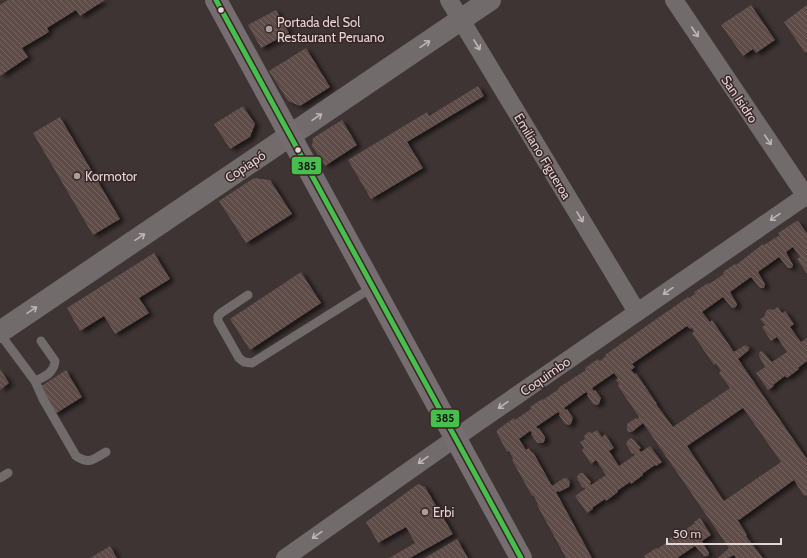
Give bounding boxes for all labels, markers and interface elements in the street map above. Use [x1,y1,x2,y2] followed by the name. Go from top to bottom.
[216,5,226,15] unlabelled marker
[277,14,384,45] place label: Portada del Sol Restaurant Peruano
[264,24,274,34] marker: Portada del Sol Restaurant Peruano
[691,27,699,38] one-way arrow
[473,39,481,51] one-way arrow
[419,40,430,48] one-way arrow
[718,72,762,126] street label: San Isidro
[511,110,575,203] street label: Emiliano Figueroa
[311,113,322,121] one-way arrow
[764,134,772,145] one-way arrow
[293,145,303,155] unlabelled marker
[222,147,268,185] street label: Copiapó
[291,156,322,175] line badge: 385
[298,159,316,173] text: 385
[85,168,138,184] place label: Kormotor
[72,171,82,181] marker: Kormotor
[576,211,584,222] one-way arrow
[770,213,781,221] one-way arrow
[134,233,145,241] one-way arrow
[663,287,674,295] one-way arrow
[26,306,37,314] one-way arrow
[517,353,573,399] street label: Coquimbo
[498,401,509,409] one-way arrow
[430,409,460,428] line badge: 385
[436,411,454,425] text: 385
[418,456,429,464] one-way arrow
[433,504,454,520] place label: Erbi
[420,507,430,517] marker: Erbi
[667,520,781,546] scale bar
[673,526,701,541] text: 50 m
[312,531,323,539] one-way arrow

